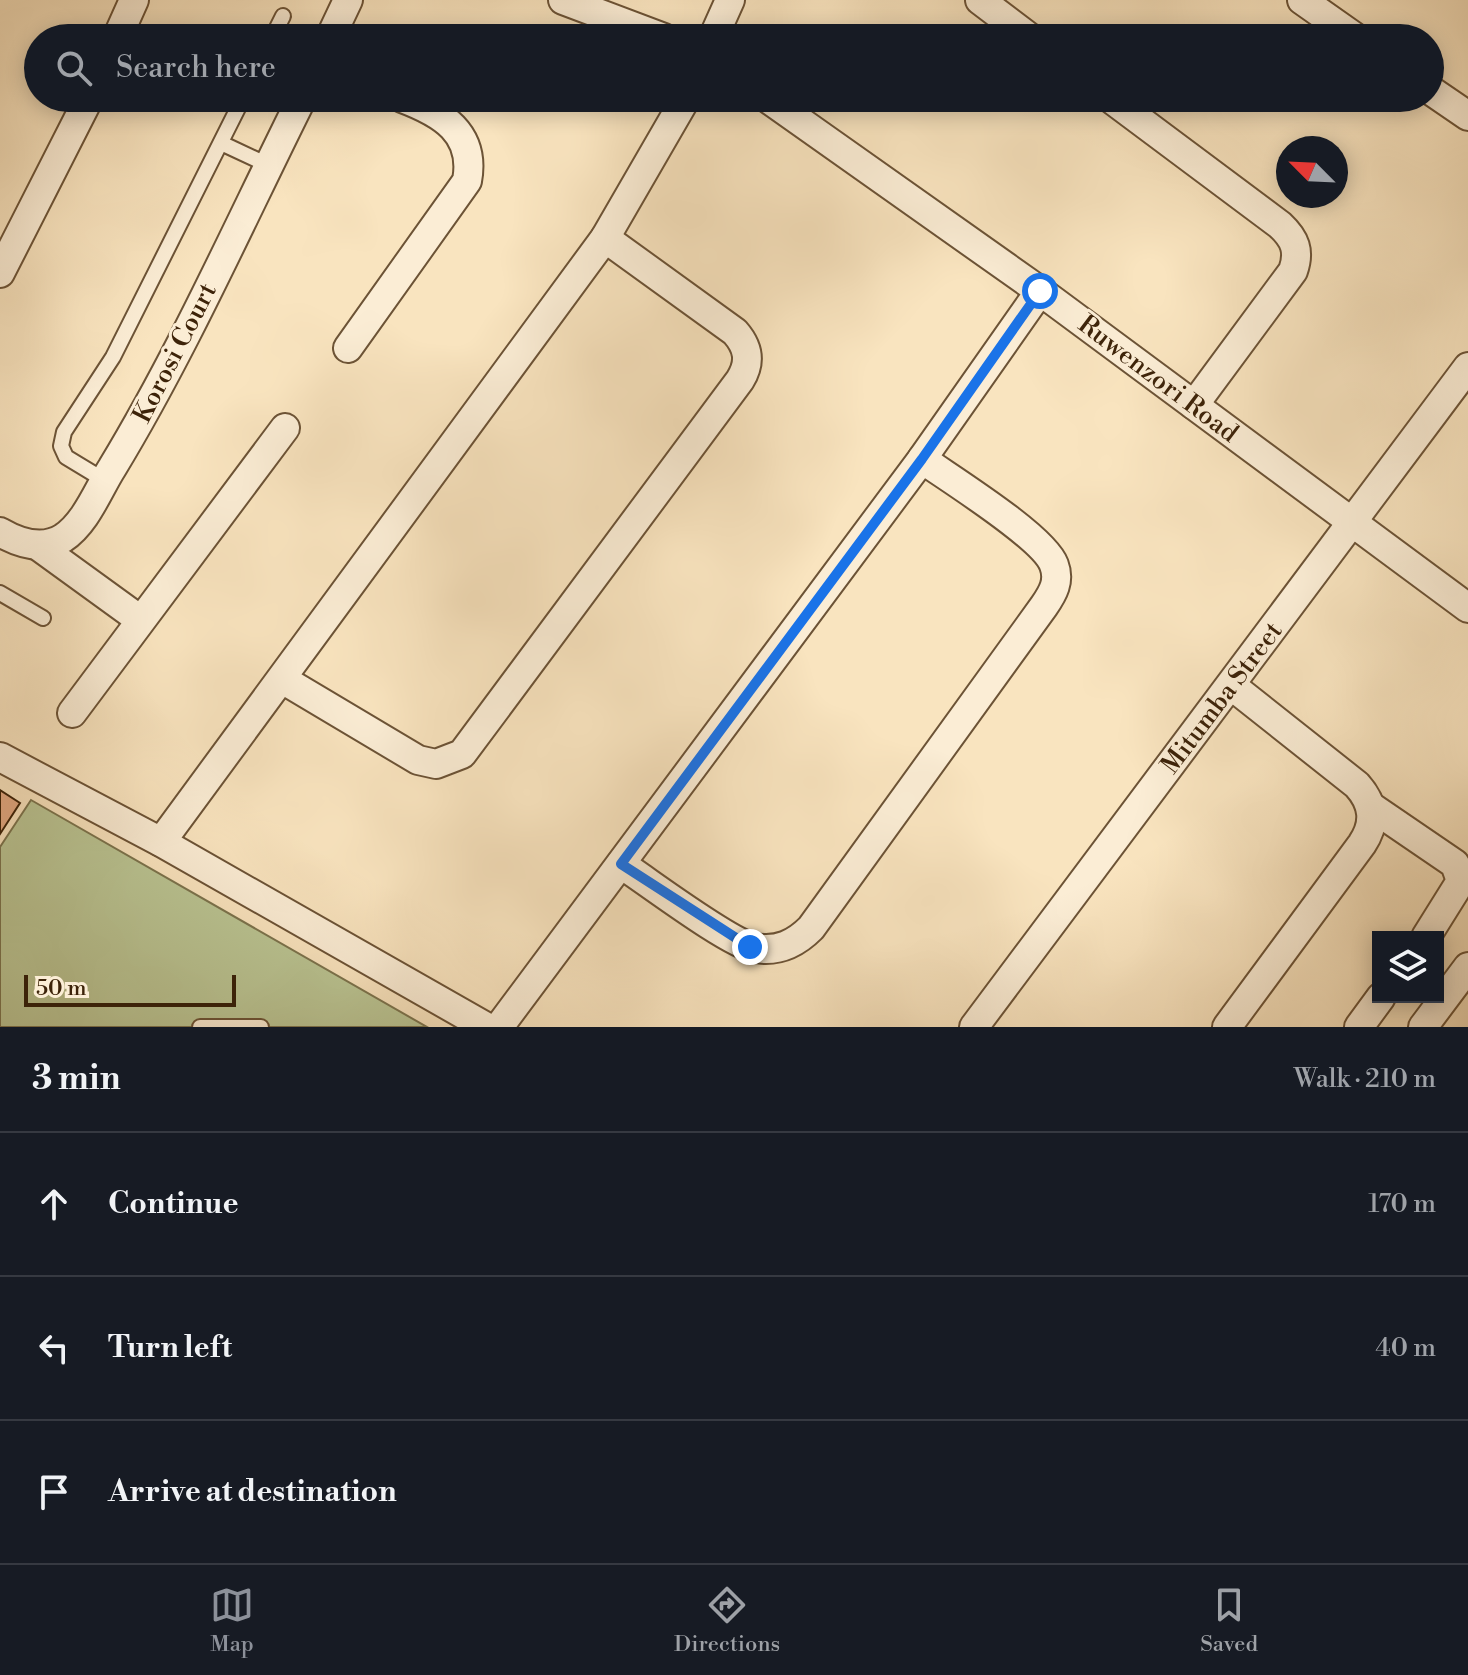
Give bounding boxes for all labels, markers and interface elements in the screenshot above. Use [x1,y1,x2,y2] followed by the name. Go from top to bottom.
[24,24,1444,112] search box
[52,46,96,90] icon: search
[116,49,276,87] text: Search here
[1276,136,1348,208] north arrow
[1022,273,1058,309] route start
[126,278,224,428] street label: Korosi Court
[1072,308,1245,450] street label: Ruwenzori Road
[1154,616,1290,780] street label: Mitumba Street
[732,929,768,965] route end
[1372,931,1444,1003] map controls
[1372,931,1444,1003] button: layers
[24,971,236,1007] scale bar
[36,975,87,1002] text: 50 m
[32,1058,121,1100] text: 3 min
[1294,1063,1436,1095] text: Walk · 210 m
[32,1182,76,1226] icon: ahead
[108,1185,239,1223] text: Continue
[1368,1188,1436,1220] text: 170 m
[32,1326,76,1370] icon: left
[108,1329,232,1367] text: Turn left
[1375,1332,1436,1364] text: 40 m
[32,1470,76,1514] icon: arrive
[108,1473,397,1511] text: Arrive at destination
[210,1583,254,1658] tab: Map
[674,1583,780,1658] tab: Directions
[1200,1583,1258,1658] tab: Saved

